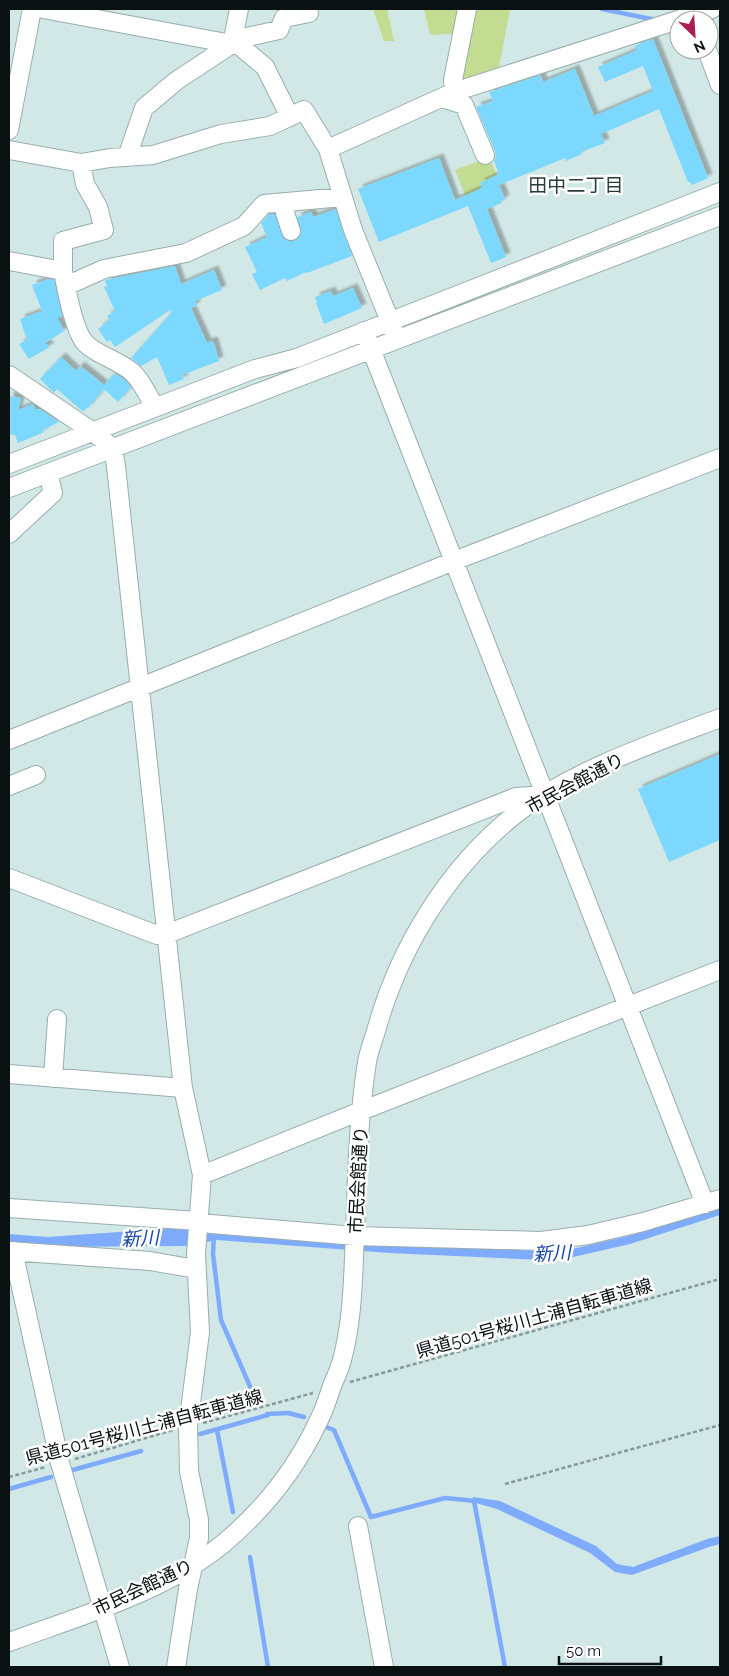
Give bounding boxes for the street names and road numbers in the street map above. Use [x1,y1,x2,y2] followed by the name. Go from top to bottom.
[522,748,628,818] street label: 市民会館通り
[345,1126,371,1234] street label: 市民会館通り
[414,1274,654,1362] street label: 県道501号桜川土浦自転車道線
[23,1385,265,1469] street label: 県道501号桜川土浦自転車道線
[90,1555,196,1619] street label: 市民会館通り

